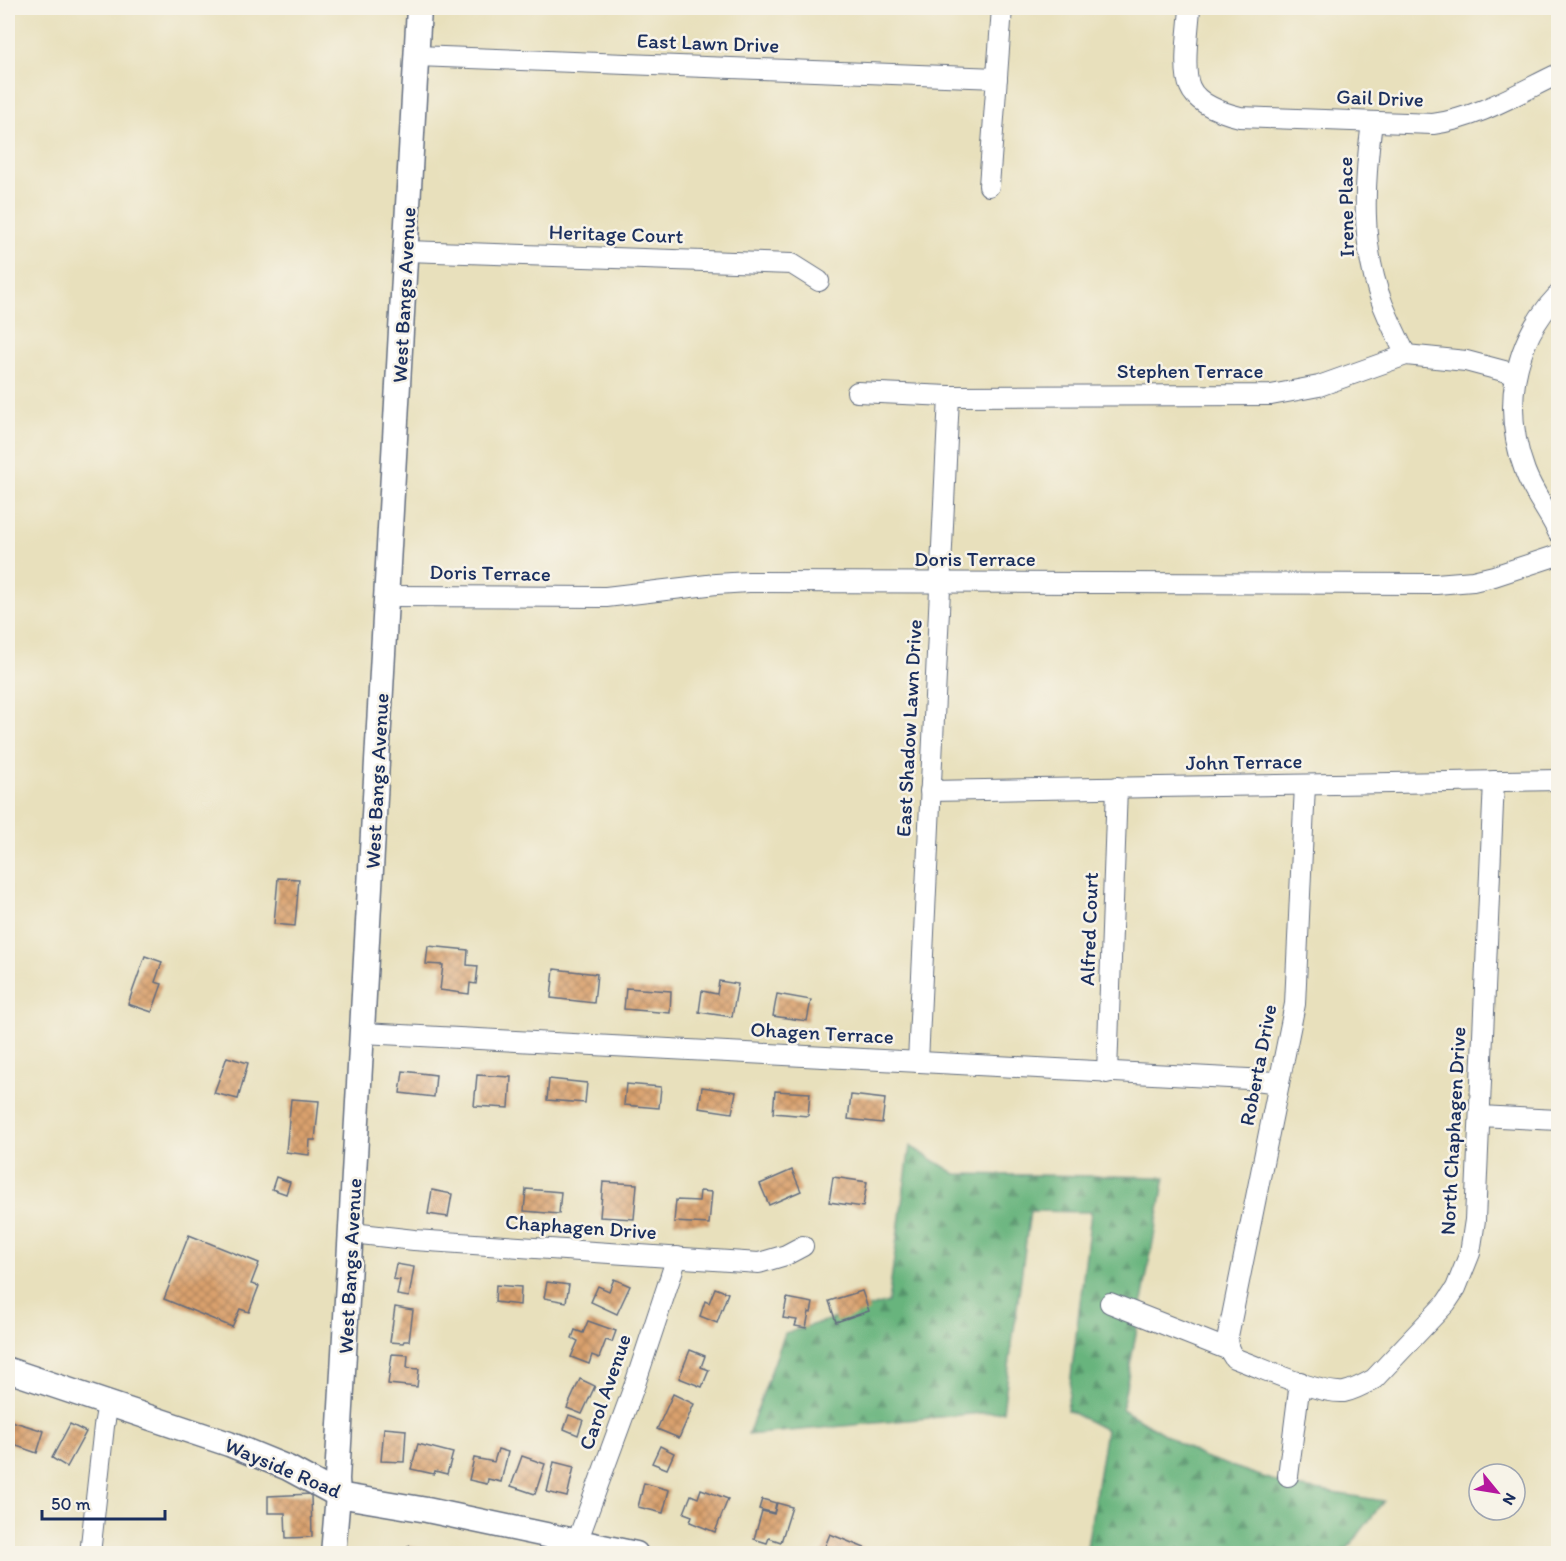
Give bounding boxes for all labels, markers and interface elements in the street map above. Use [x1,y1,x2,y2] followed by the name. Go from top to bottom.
[636,28,780,57] street label: East Lawn Drive
[1336,83,1424,112] street label: Gail Drive
[1332,156,1359,258] street label: Irene Place
[386,206,421,384] street label: West Bangs Avenue
[548,219,684,248] street label: Heritage Court
[1117,358,1263,383] street label: Stephen Terrace
[914,546,1036,571] street label: Doris Terrace
[429,559,551,586] street label: Doris Terrace
[890,619,927,837] street label: East Shadow Lawn Drive
[359,692,394,870] street label: West Bangs Avenue
[1185,748,1303,775] street label: John Terrace
[1074,872,1103,986] street label: Alfred Court
[1234,1002,1282,1128] street label: Roberta Drive
[750,1016,894,1049] street label: Ohagen Terrace
[1435,1026,1470,1236] street label: North Chaphagen Drive
[332,1177,367,1355] street label: West Bangs Avenue
[504,1209,658,1244] street label: Chaphagen Drive
[573,1331,636,1453] street label: Carol Avenue
[221,1432,346,1503] street label: Wayside Road
[1467,1462,1527,1522] north arrow
[42,1483,165,1521] scale bar
[1499,1490,1520,1509] text: N
[51,1493,91,1515] text: 50 m

